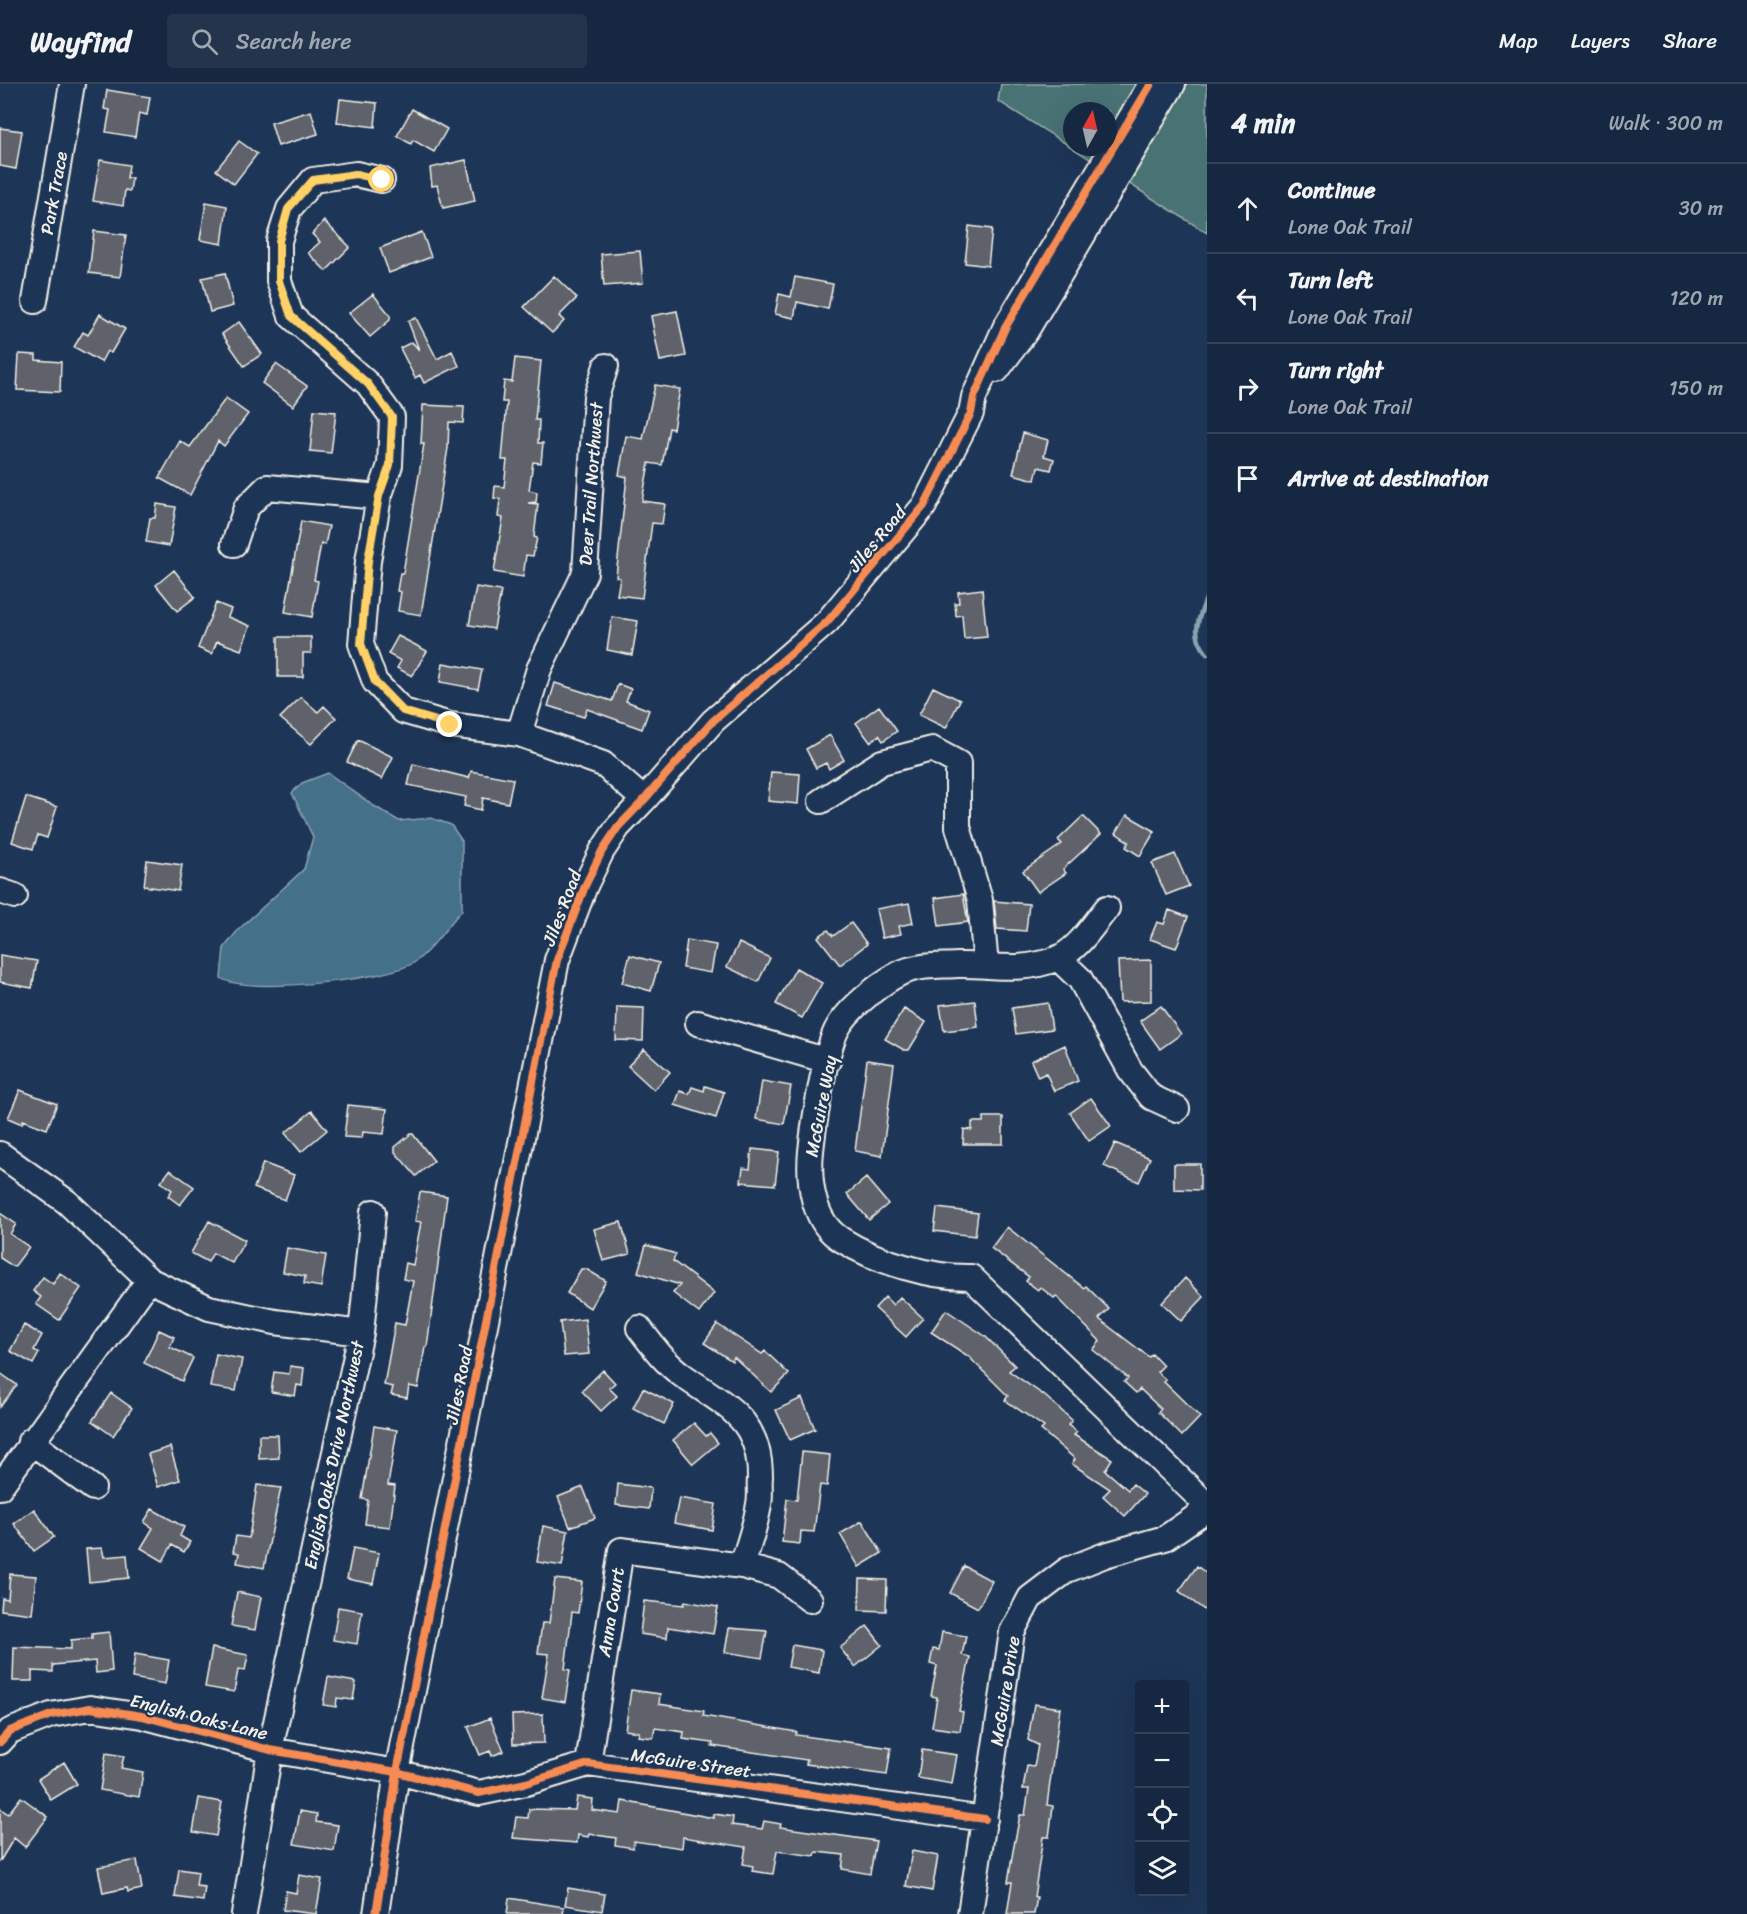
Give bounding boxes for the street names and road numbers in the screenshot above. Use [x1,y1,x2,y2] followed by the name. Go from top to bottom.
[31,148,77,237] street label: Park Trace
[569,401,613,567] street label: Deer Trail Northwest
[839,497,916,580] street label: Jiles Road
[533,864,592,952] street label: Jiles Road
[795,1052,847,1160] street label: McGuire Way
[294,1337,374,1572] street label: English Oaks Drive Northwest
[436,1342,483,1428] street label: Jiles Road
[588,1565,634,1660] street label: Anna Court
[981,1634,1029,1748] street label: McGuire Drive
[127,1684,271,1750] street label: English Oaks Lane
[629,1739,753,1787] street label: McGuire Street

